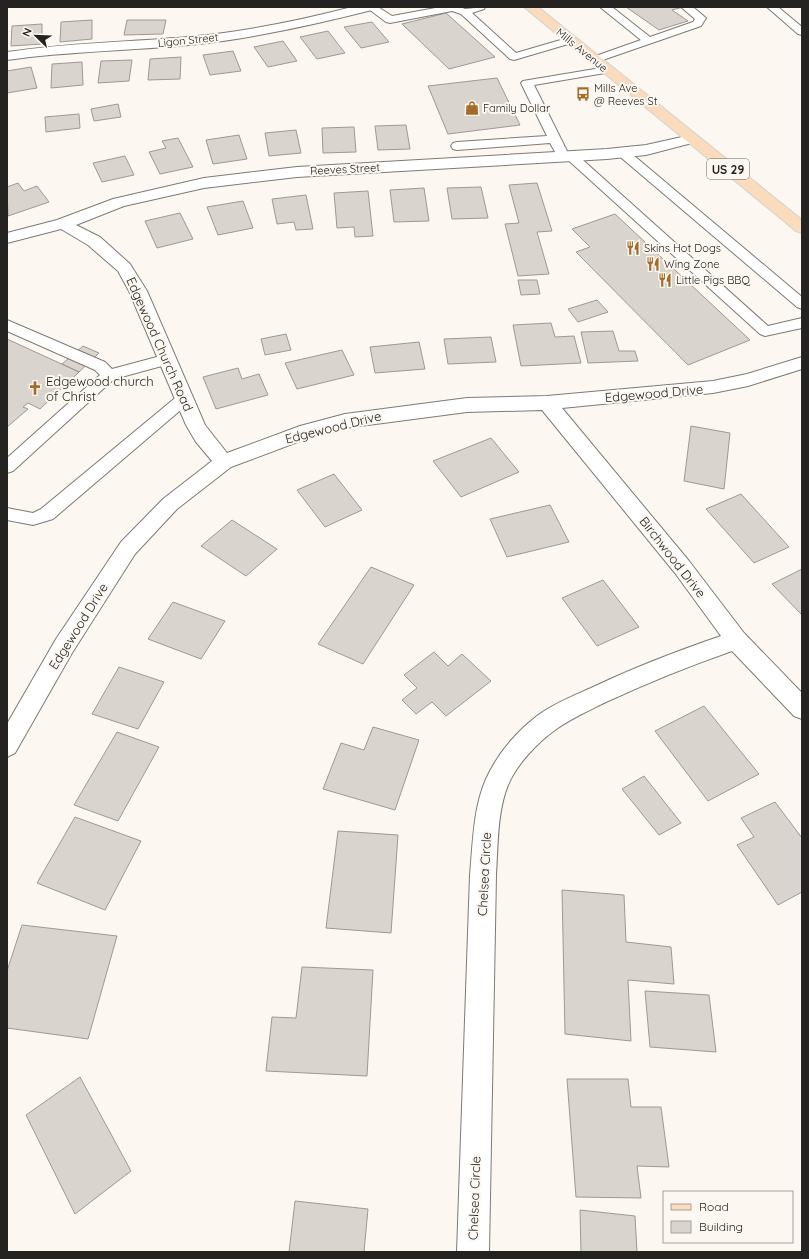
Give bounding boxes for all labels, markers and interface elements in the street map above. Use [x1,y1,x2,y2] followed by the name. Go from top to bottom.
[16,16,56,56] north arrow
[553,25,611,75] street label: Mills Avenue
[19,26,35,39] text: N
[157,30,219,50] street label: Ligon Street
[594,81,658,108] place label: Mills Ave @ Reeves St
[575,86,591,102] bus stop icon: Mills Ave @ Reeves St
[464,100,480,116] shop icon: Family Dollar
[483,101,551,115] place label: Family Dollar
[707,159,749,179] road number: US 29
[310,160,381,178] street label: Reeves Street
[625,240,641,256] restaurant icon: Skins Hot Dogs
[644,241,721,255] place label: Skins Hot Dogs
[645,256,661,272] restaurant icon: Wing Zone
[664,257,719,271] place label: Wing Zone
[657,272,673,288] restaurant icon: Little Pigs BBQ
[676,273,750,287] place label: Little Pigs BBQ
[123,274,197,414] street label: Edgewood Church Road
[46,373,154,404] place label: Edgewood church of Christ
[27,380,43,396] church icon: Edgewood church of Christ
[604,381,704,405] street label: Edgewood Drive
[283,407,383,447] street label: Edgewood Drive
[636,513,710,601] street label: Birchwood Drive
[45,580,111,672] street label: Edgewood Drive
[474,832,494,916] street label: Chelsea Circle
[465,1156,483,1240] street label: Chelsea Circle
[663,1191,793,1243] legend
[699,1199,729,1214] text: Road
[699,1219,743,1234] text: Building

